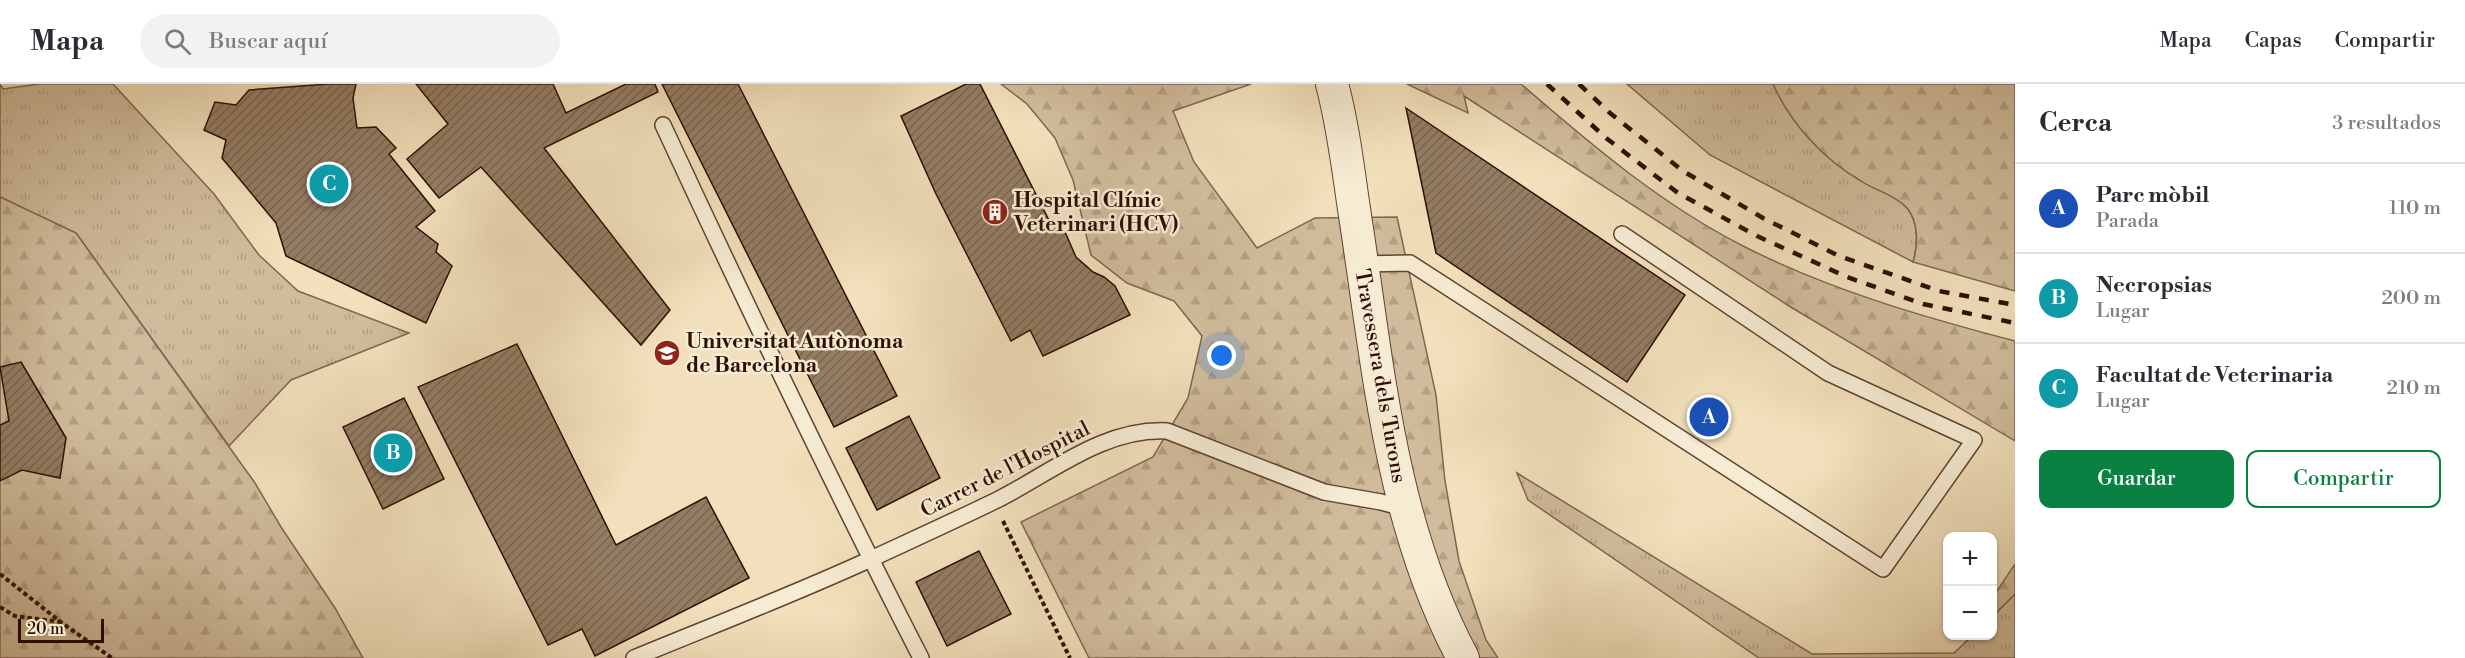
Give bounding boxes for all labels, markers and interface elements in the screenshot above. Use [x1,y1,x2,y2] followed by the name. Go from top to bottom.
[140,14,560,68] search box
[30,24,104,59] text: Mapa
[161,25,194,58] icon: search
[209,28,328,55] text: Buscar aquí
[2160,28,2212,54] text: Mapa
[2245,28,2302,54] text: Capas
[2335,28,2435,54] text: Compartir
[2039,107,2112,139] text: Cerca
[2332,111,2441,136] text: 3 resultados
[310,162,348,206] pin: C
[2096,182,2209,209] text: Parc mòbil
[1013,188,1178,238] place label: Hospital Clínic Veterinari (HCV)
[2051,196,2066,221] text: A
[2389,196,2441,221] text: 110 m
[980,197,1010,227] building icon: Hospital Clínic Veterinari (HCV)
[2096,209,2159,234] text: Parada
[1348,267,1412,485] street label: Travessera dels Turons
[2096,272,2212,299] text: Necropsias
[2051,286,2066,311] text: B
[2381,286,2441,311] text: 200 m
[2096,299,2150,324] text: Lugar
[686,329,904,379] place label: Universitat Autònoma de Barcelona
[652,338,682,368] school or university icon: Universitat Autònoma de Barcelona
[1207,341,1236,370] your location
[2096,362,2333,389] text: Facultat de Veterinaria
[2051,376,2066,401] text: C
[2386,376,2441,401] text: 210 m
[2096,389,2150,414] text: Lugar
[1690,394,1728,440] pin: A
[916,416,1094,524] street label: Carrer de l'Hospital
[374,430,412,476] pin: B
[2039,450,2234,508] button: Guardar
[2246,450,2441,508] button: Compartir
[1943,532,1997,640] map controls
[1943,532,1997,586] button: +
[1943,586,1997,640] button: −
[18,616,104,644] scale bar
[27,619,64,639] text: 20 m

